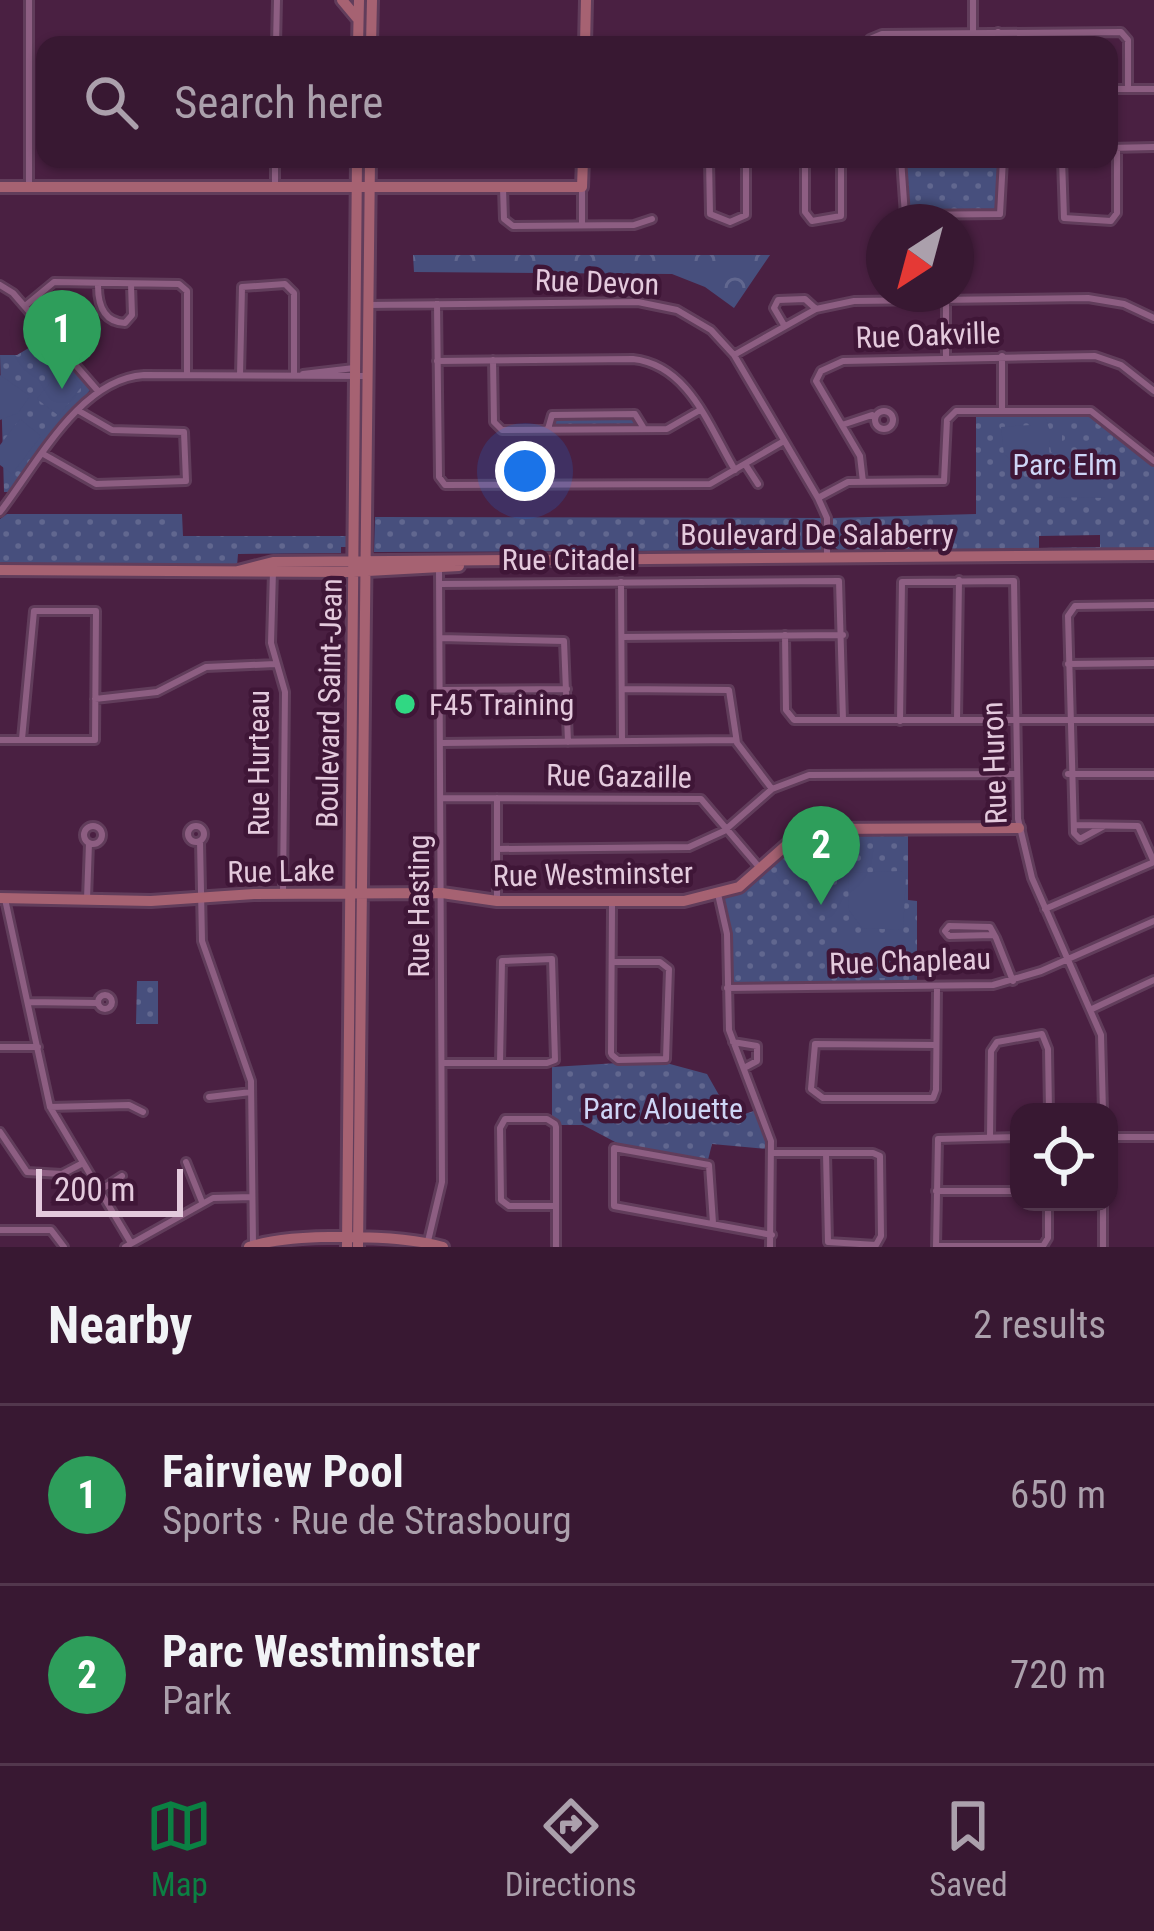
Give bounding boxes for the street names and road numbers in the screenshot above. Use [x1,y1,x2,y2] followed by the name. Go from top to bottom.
[534,262,660,302] street label: Rue Devon
[855,315,1001,355] street label: Rue Oakville
[680,517,954,552] street label: Boulevard De Salaberry
[502,542,636,577] street label: Rue Citadel
[309,578,349,828] street label: Boulevard Saint-Jean
[241,690,276,836] street label: Rue Hurteau
[974,701,1014,825] street label: Rue Huron
[546,757,692,795] street label: Rue Gazaille
[401,834,436,978] street label: Rue Hasting
[227,853,335,889] street label: Rue Lake
[493,855,693,893] street label: Rue Westminster
[829,941,991,981] street label: Rue Chapleau

